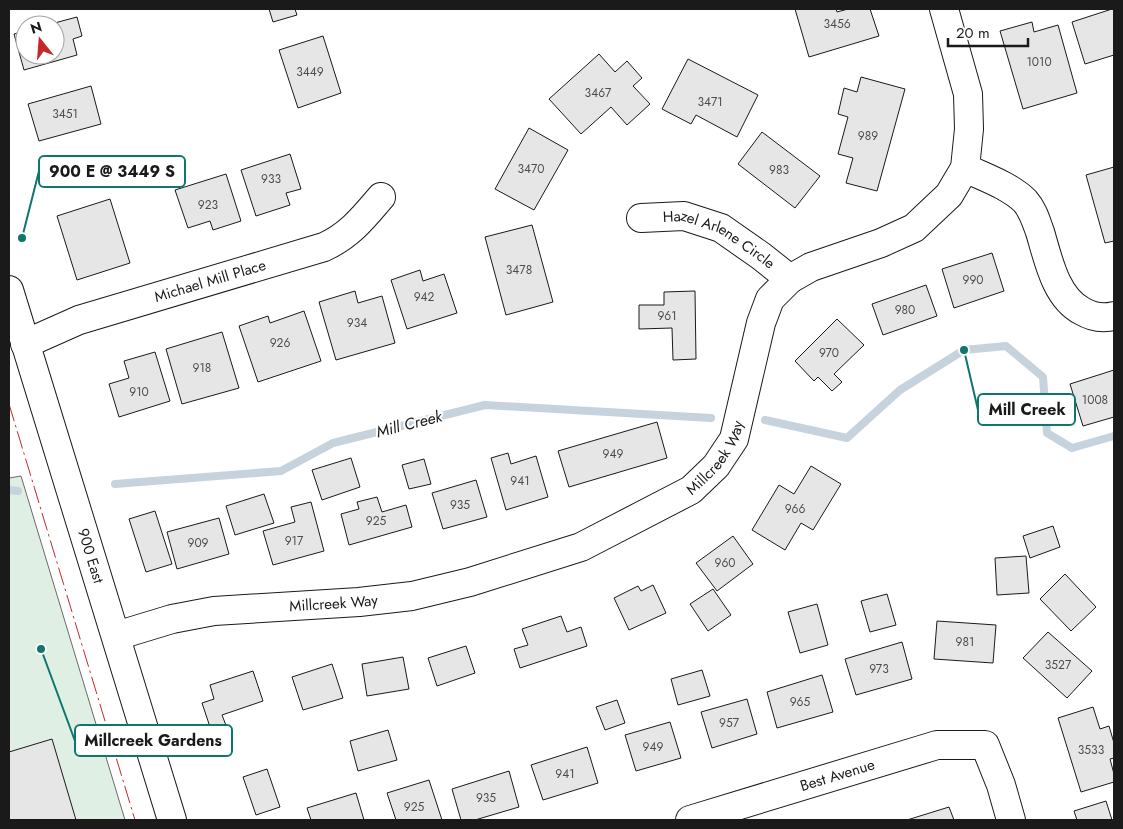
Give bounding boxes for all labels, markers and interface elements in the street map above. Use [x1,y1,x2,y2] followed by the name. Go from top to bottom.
[15,15,65,65] north arrow
[823,15,851,33] house number: 3456
[948,15,1028,47] scale bar
[28,16,44,39] text: N
[956,22,990,44] text: 20 m
[1026,53,1052,71] house number: 1010
[296,63,324,81] house number: 3449
[585,84,612,102] house number: 3467
[697,93,723,111] house number: 3471
[52,105,78,123] house number: 3451
[858,127,878,145] house number: 989
[39,156,185,187] callout: 900 E @ 3449 S
[49,160,175,183] text: 900 E @ 3449 S
[517,160,545,178] house number: 3470
[769,161,789,179] house number: 983
[261,170,281,188] house number: 933
[198,196,219,214] house number: 923
[662,205,780,274] street label: Hazel Arlene Circle
[152,254,269,308] street label: Michael Mill Place
[506,261,532,279] house number: 3478
[962,271,984,289] house number: 990
[414,288,435,306] house number: 942
[895,301,915,319] house number: 980
[657,307,677,325] house number: 961
[347,314,367,332] house number: 934
[270,334,290,352] house number: 926
[819,344,839,362] house number: 970
[193,359,211,377] house number: 918
[129,383,149,401] house number: 910
[1082,391,1108,409] house number: 1008
[978,394,1075,425] callout: Mill Creek
[988,398,1066,421] text: Mill Creek
[374,404,445,443] water label: Mill Creek
[681,418,749,500] street label: Millcreek Way
[603,445,623,463] house number: 949
[510,472,530,490] house number: 941
[450,496,470,514] house number: 935
[785,500,805,518] house number: 966
[366,512,386,530] house number: 925
[72,526,110,586] street label: 900 East
[285,532,304,550] house number: 917
[187,534,209,552] house number: 909
[714,554,736,572] house number: 960
[289,589,379,617] street label: Millcreek Way
[956,633,974,651] house number: 981
[1045,656,1072,674] house number: 3527
[869,660,889,678] house number: 973
[790,693,811,711] house number: 965
[719,714,740,732] house number: 957
[75,725,232,756] callout: Millcreek Gardens
[84,729,222,752] text: Millcreek Gardens
[643,738,663,756] house number: 949
[1078,741,1105,759] house number: 3533
[797,753,878,797] street label: Best Avenue
[555,765,575,783] house number: 941
[476,789,496,807] house number: 935
[404,798,424,816] house number: 925

